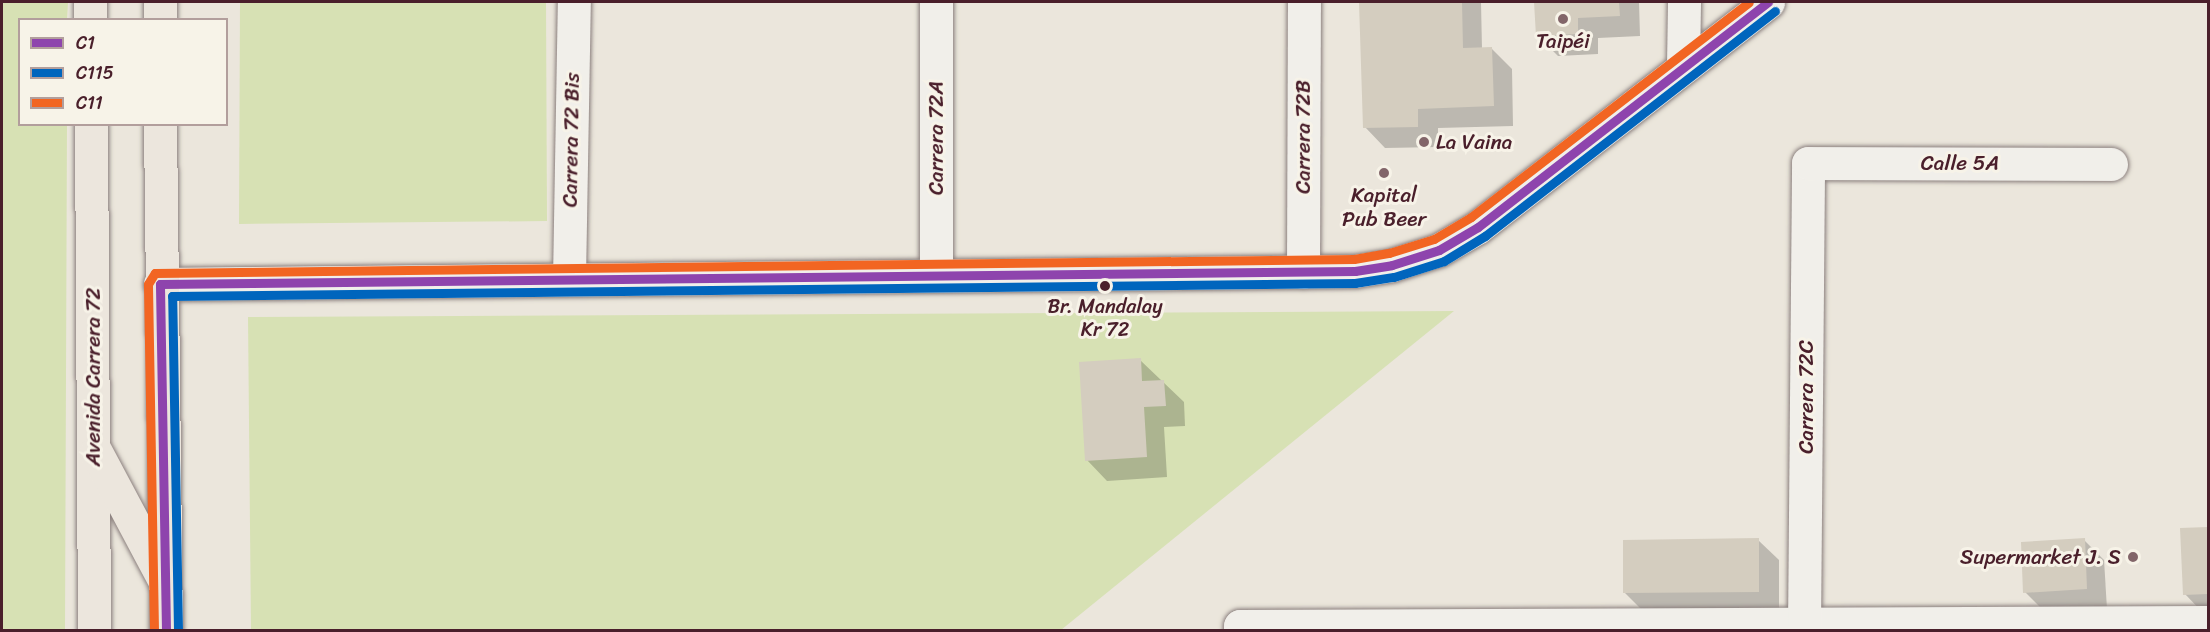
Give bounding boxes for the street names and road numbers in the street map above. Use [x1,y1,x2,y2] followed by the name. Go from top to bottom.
[557,73,585,207] street label: Carrera 72 Bis
[1290,80,1316,194] street label: Carrera 72B
[923,81,949,195] street label: Carrera 72A
[1921,150,1999,176] street label: Calle 5A
[80,288,106,466] street label: Avenida Carrera 72
[1793,340,1819,454] street label: Carrera 72C

